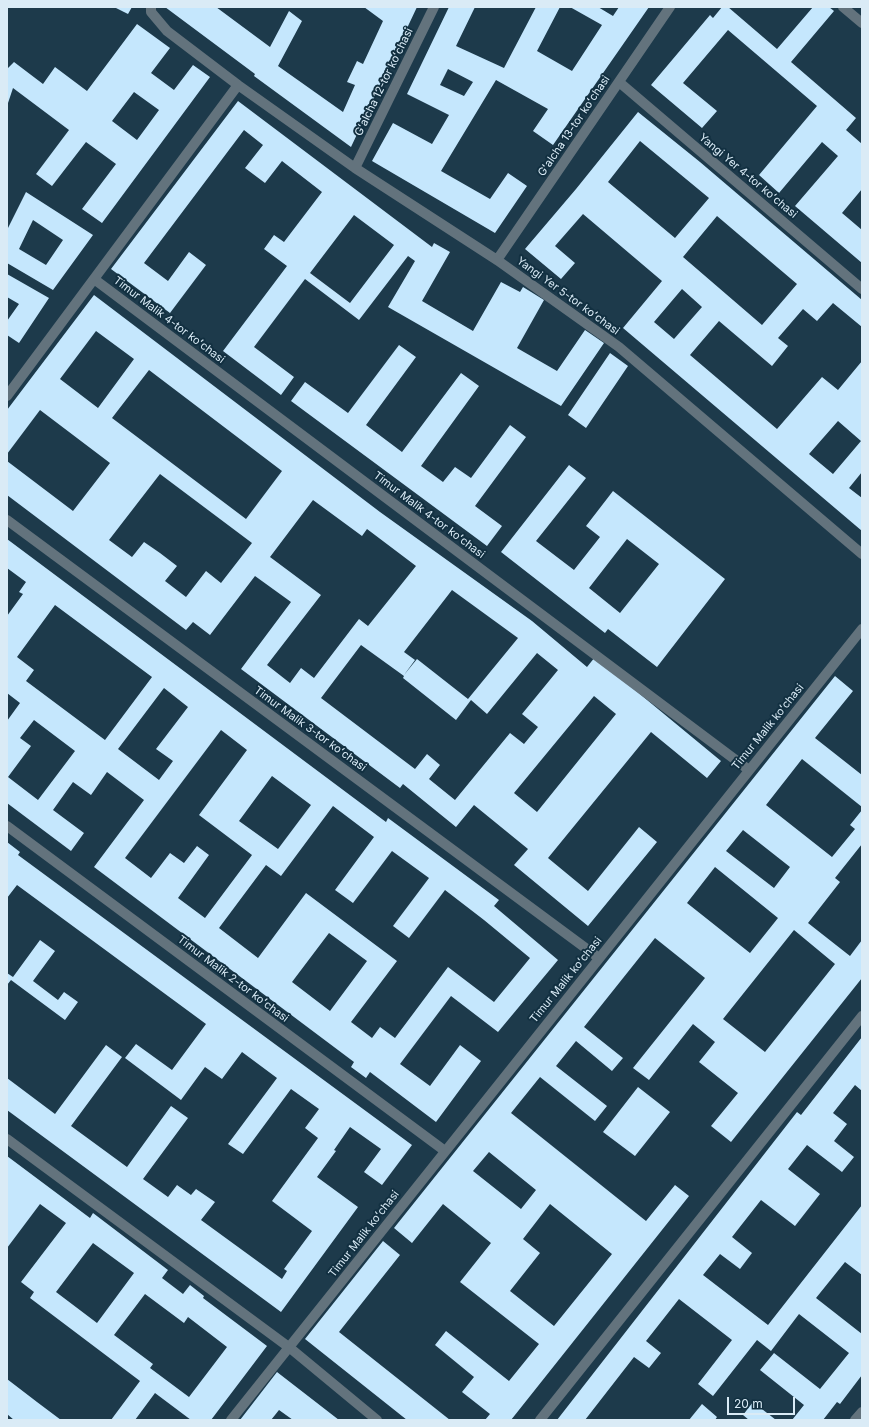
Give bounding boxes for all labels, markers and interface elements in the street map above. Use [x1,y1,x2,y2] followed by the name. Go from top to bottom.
[352,26,416,138] street label: Gʻalcha 12-tor koʻchasi
[535,73,613,179] street label: Gʻalcha 13-tor koʻchasi
[696,131,800,221] street label: Yangi Yer 4-tor koʻchasi
[514,254,622,338] street label: Yangi Yer 5-tor koʻchasi
[111,274,227,366] street label: Timur Malik 4-tor koʻchasi
[371,469,487,561] street label: Timur Malik 4-tor koʻchasi
[729,681,807,773] street label: Timur Malik koʻchasi
[251,684,369,774] street label: Timur Malik 3-tor koʻchasi
[175,933,291,1025] street label: Timur Malik 2-tor koʻchasi
[527,934,605,1026] street label: Timur Malik koʻchasi
[326,1188,402,1280] street label: Timur Malik koʻchasi
[729,1389,797,1415] scale bar
[734,1396,763,1411] text: 20 m

